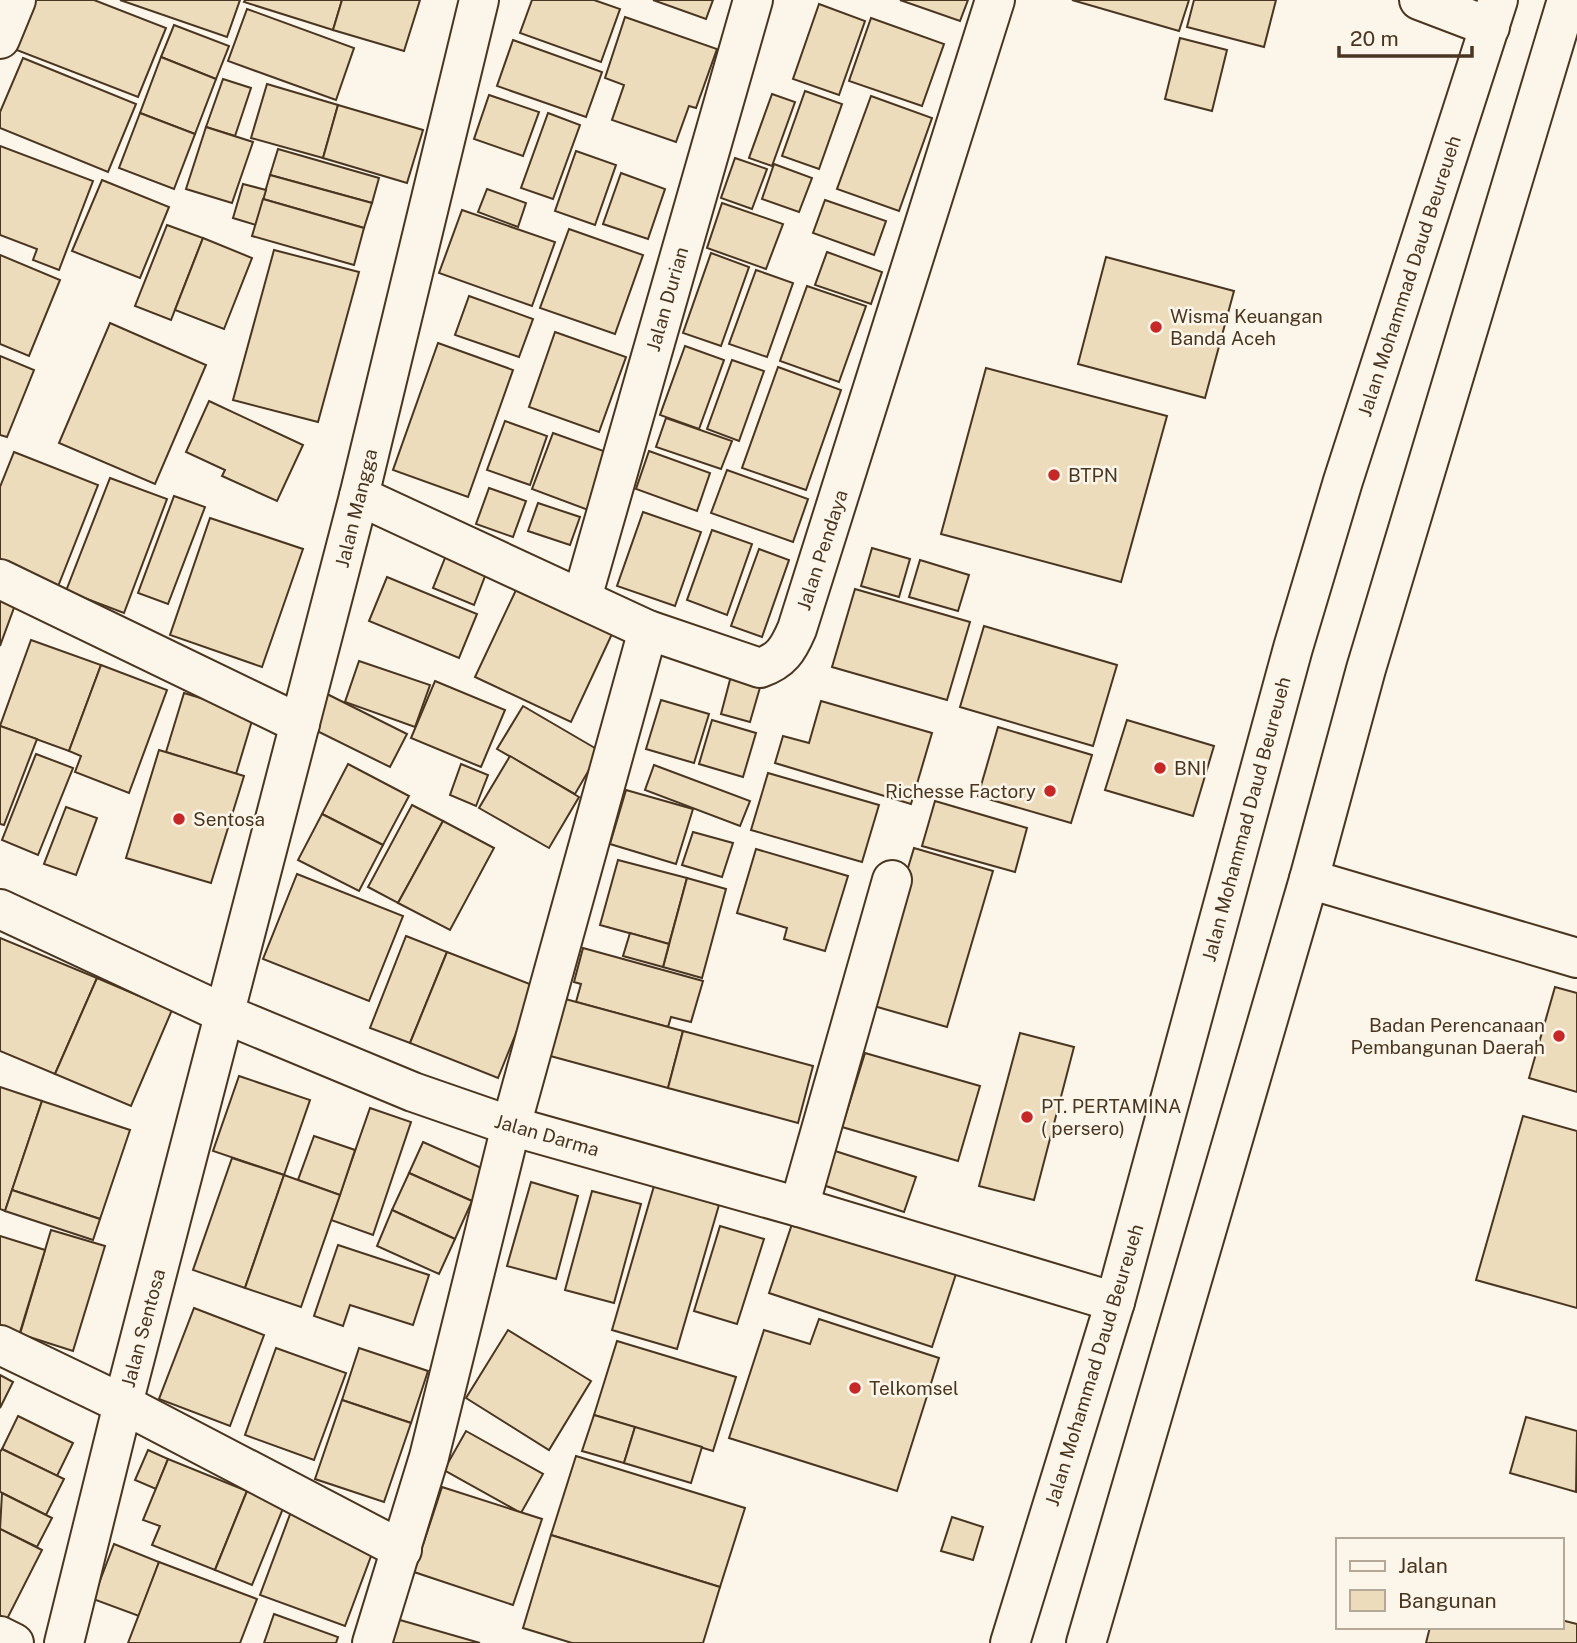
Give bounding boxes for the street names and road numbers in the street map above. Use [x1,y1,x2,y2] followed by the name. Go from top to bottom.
[1353,133,1465,419] street label: Jalan Mohammad Daud Beureueh
[642,244,692,354] street label: Jalan Durian
[331,446,381,570] street label: Jalan Mangga
[792,487,852,613] street label: Jalan Pendaya
[1197,674,1295,964] street label: Jalan Mohammad Daud Beureueh
[492,1110,602,1160] street label: Jalan Darma
[1041,1221,1147,1509] street label: Jalan Mohammad Daud Beureueh
[117,1266,169,1390] street label: Jalan Sentosa

